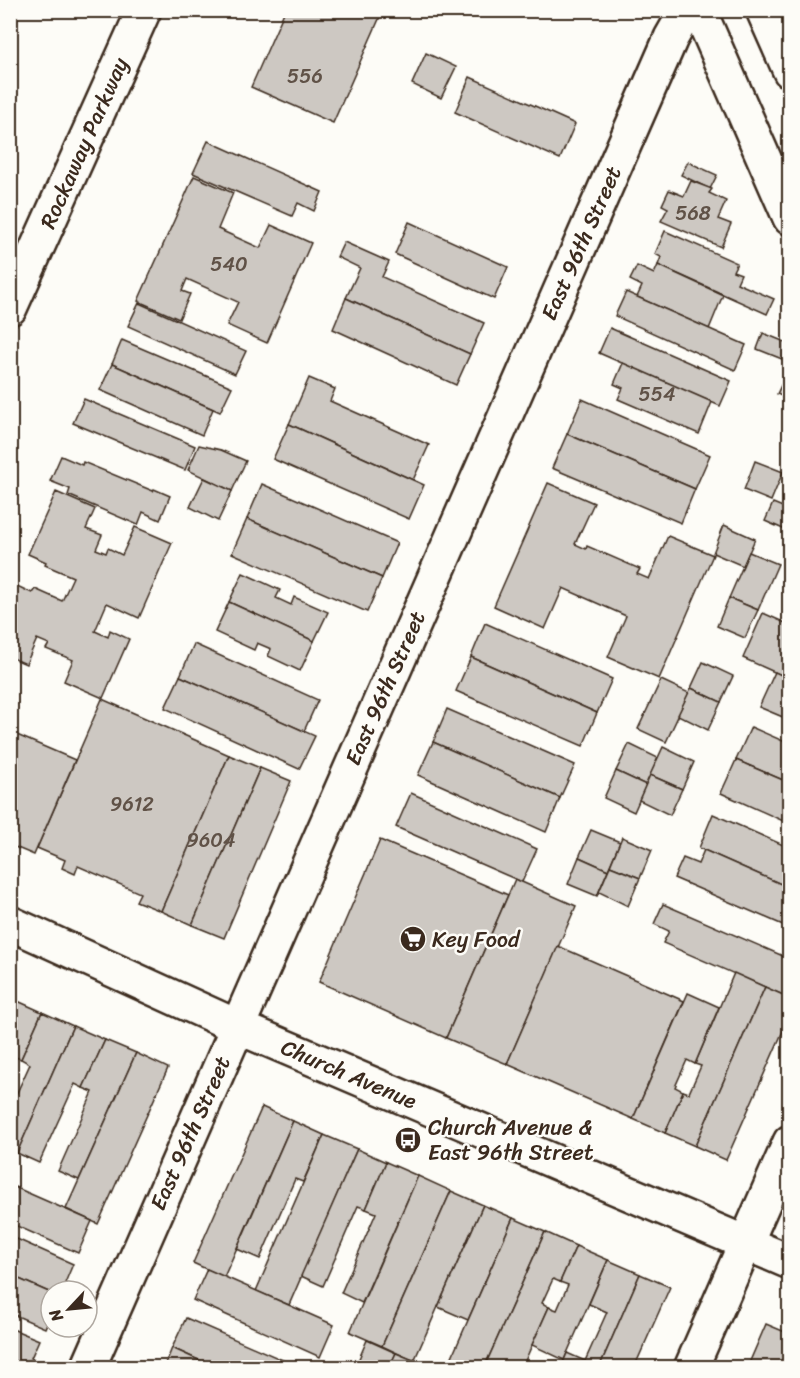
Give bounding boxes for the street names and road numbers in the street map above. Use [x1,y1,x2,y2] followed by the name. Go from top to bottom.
[29,50,140,235] street label: Rockaway Parkway
[530,159,633,327] street label: East 96th Street
[334,604,437,772] street label: East 96th Street
[275,1028,424,1120] street label: Church Avenue
[139,1049,242,1217] street label: East 96th Street

